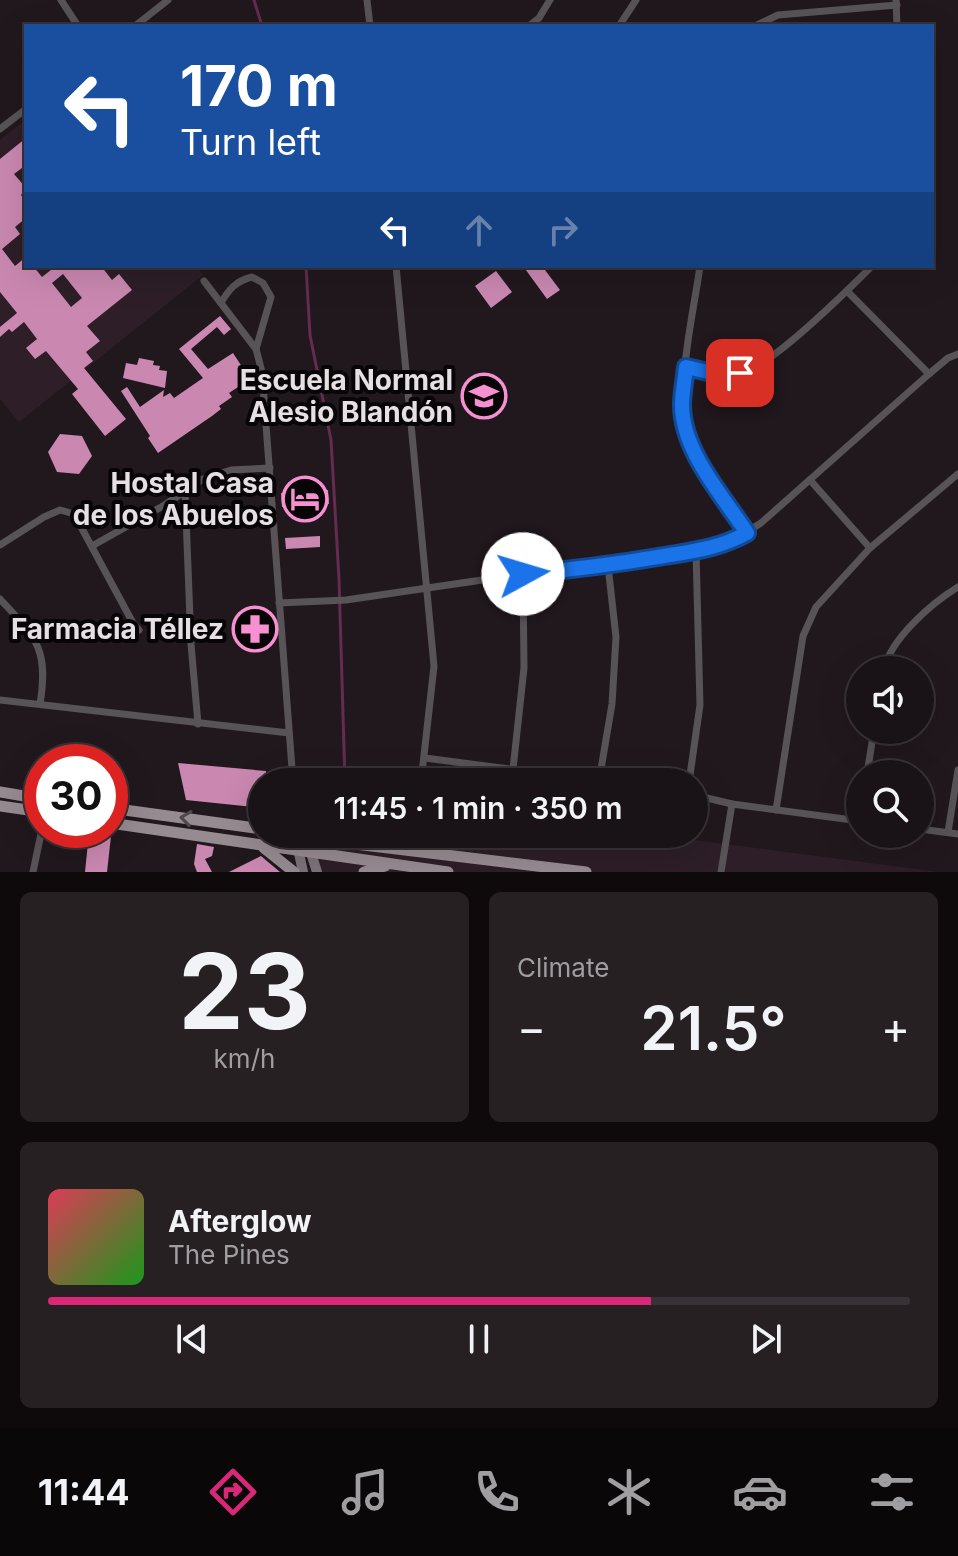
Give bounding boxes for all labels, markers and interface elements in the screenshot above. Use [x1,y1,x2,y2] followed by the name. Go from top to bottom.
[180,52,338,120] text: 170 m
[48,56,152,160] icon: left
[180,120,321,164] text: Turn left
[373,208,417,252] icon: left
[457,208,501,252] icon: ahead
[541,208,585,252] icon: right
[706,339,774,407] pin
[718,351,762,395] icon: arrive
[240,363,453,429] place label: Escuela Normal Alesio Blandón
[460,372,508,420] school or university icon: Escuela Normal Alesio Blandón
[73,466,274,532] place label: Hostal Casa de los Abuelos
[281,475,329,523] hotel icon: Hostal Casa de los Abuelos
[481,532,565,616] position arrow
[231,605,279,653] pharmacy icon: Farmacia Téllez
[11,612,224,646] place label: Farmacia Téllez
[846,656,934,848] map controls
[846,656,934,744] button: sound
[24,744,128,848] speed limit sign: 30
[846,760,934,848] button: search
[334,790,622,826] text: 11:45 · 1 min · 350 m
[179,810,192,827] one-way arrow
[178,928,311,1054] text: 23
[517,952,609,983] text: Climate
[640,992,787,1064] text: 21.5°
[517,1001,546,1055] text: −
[881,1001,910,1055] text: +
[214,1043,275,1074] text: km/h
[168,1203,312,1239] text: Afterglow
[168,1239,290,1270] text: The Pines
[170,1317,214,1361] icon: previous
[457,1317,501,1361] icon: pause
[744,1317,788,1361] icon: next
[205,1464,261,1520] icon: directions
[337,1464,393,1520] icon: music
[469,1464,525,1520] icon: phone
[601,1464,657,1520] icon: climate
[732,1464,788,1520] icon: car
[864,1464,920,1520] icon: filters
[38,1470,130,1514] text: 11:44

